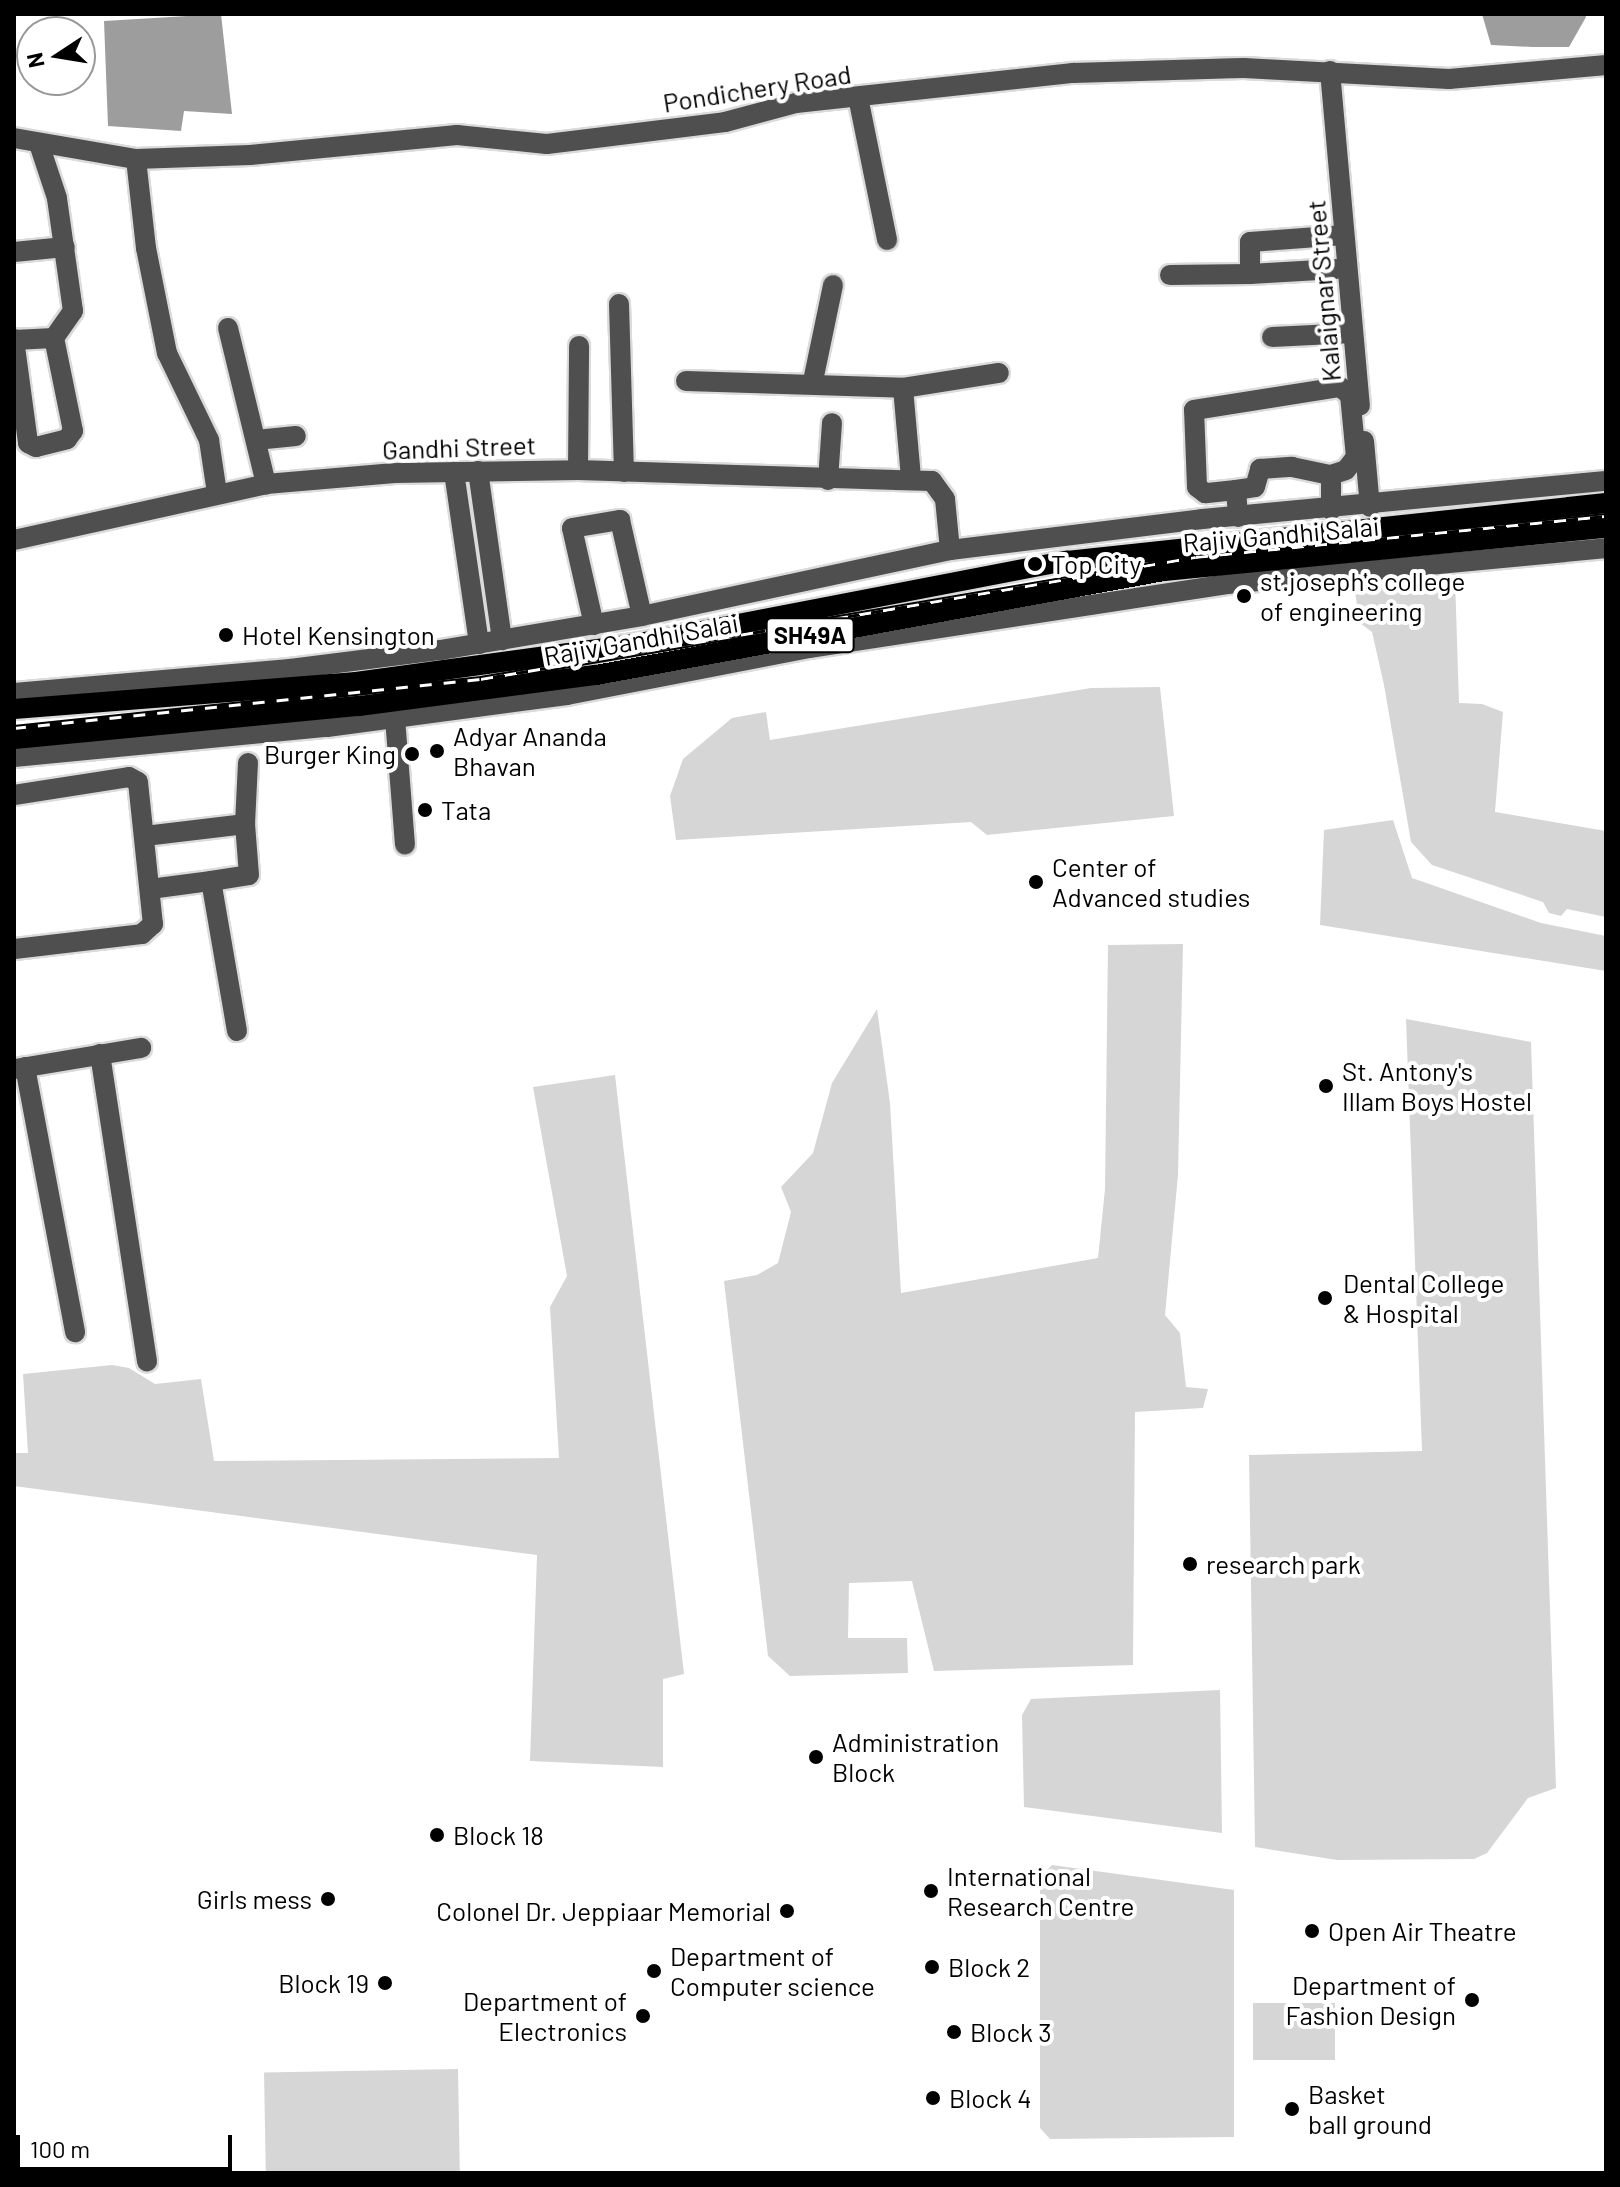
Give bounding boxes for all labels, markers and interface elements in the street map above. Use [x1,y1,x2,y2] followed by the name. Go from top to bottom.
[16,16,96,96] north arrow
[20,51,49,70] text: N
[661,58,853,118] street label: Pondichery Road
[1300,199,1346,383] street label: Kalaignar Street
[382,429,536,465] street label: Gandhi Street
[1182,510,1380,558] street label: Rajiv Gandhi Salai
[1051,548,1142,580] place label: Top City
[1026,555,1044,573] marker: Top City
[1260,565,1465,626] place label: st.joseph's college of engineering
[1235,587,1253,605] marker: st.joseph's college of engineering
[541,607,741,671] street label: Rajiv Gandhi Salai
[764,615,856,655] road number: SH49A
[242,619,435,651] place label: Hotel Kensington
[217,626,235,644] marker: Hotel Kensington
[453,720,607,782] place label: Adyar Ananda Bhavan
[264,738,396,770] place label: Burger King
[428,742,446,760] marker: Adyar Ananda Bhavan
[403,745,421,763] marker: Burger King
[441,794,491,826] place label: Tata
[416,801,434,819] marker: Tata
[1052,851,1250,912] place label: Center of Advanced studies
[1027,873,1045,891] marker: Center of Advanced studies
[1342,1055,1532,1116] place label: St. Antony's Illam Boys Hostel
[1317,1077,1335,1095] marker: St. Antony's Illam Boys Hostel
[1343,1267,1504,1328] place label: Dental College & Hospital
[1314,1287,1336,1309] marker: Dental College & Hospital
[1206,1548,1361,1580] place label: research park
[1181,1555,1199,1573] marker: research park
[832,1726,999,1788] place label: Administration Block
[807,1748,825,1766] marker: Administration Block
[453,1819,544,1851] place label: Block 18
[428,1826,446,1844] marker: Block 18
[947,1860,1134,1922] place label: International Research Centre
[922,1882,940,1900] marker: International Research Centre
[197,1883,312,1915] place label: Girls mess
[319,1890,337,1908] marker: Girls mess
[436,1895,771,1927] place label: Colonel Dr. Jeppiaar Memorial
[778,1902,796,1920] marker: Colonel Dr. Jeppiaar Memorial
[1328,1915,1517,1947] place label: Open Air Theatre
[1303,1922,1321,1940] marker: Open Air Theatre
[670,1940,875,2002] place label: Department of Computer science
[948,1951,1030,1983] place label: Block 2
[923,1958,941,1976] marker: Block 2
[645,1962,663,1980] marker: Department of Computer science
[278,1967,369,1999] place label: Block 19
[1285,1969,1456,2030] place label: Department of Fashion Design
[376,1974,394,1992] marker: Block 19
[463,1985,627,2046] place label: Department of Electronics
[1463,1991,1481,2009] marker: Department of Fashion Design
[634,2007,652,2025] marker: Department of Electronics
[970,2016,1052,2048] place label: Block 3
[945,2023,963,2041] marker: Block 3
[1308,2078,1432,2140] place label: Basket ball ground
[949,2082,1032,2114] place label: Block 4
[924,2089,942,2107] marker: Block 4
[1283,2100,1301,2118] marker: Basket ball ground
[20,2119,236,2169] scale bar
[30,2134,90,2163] text: 100 m

